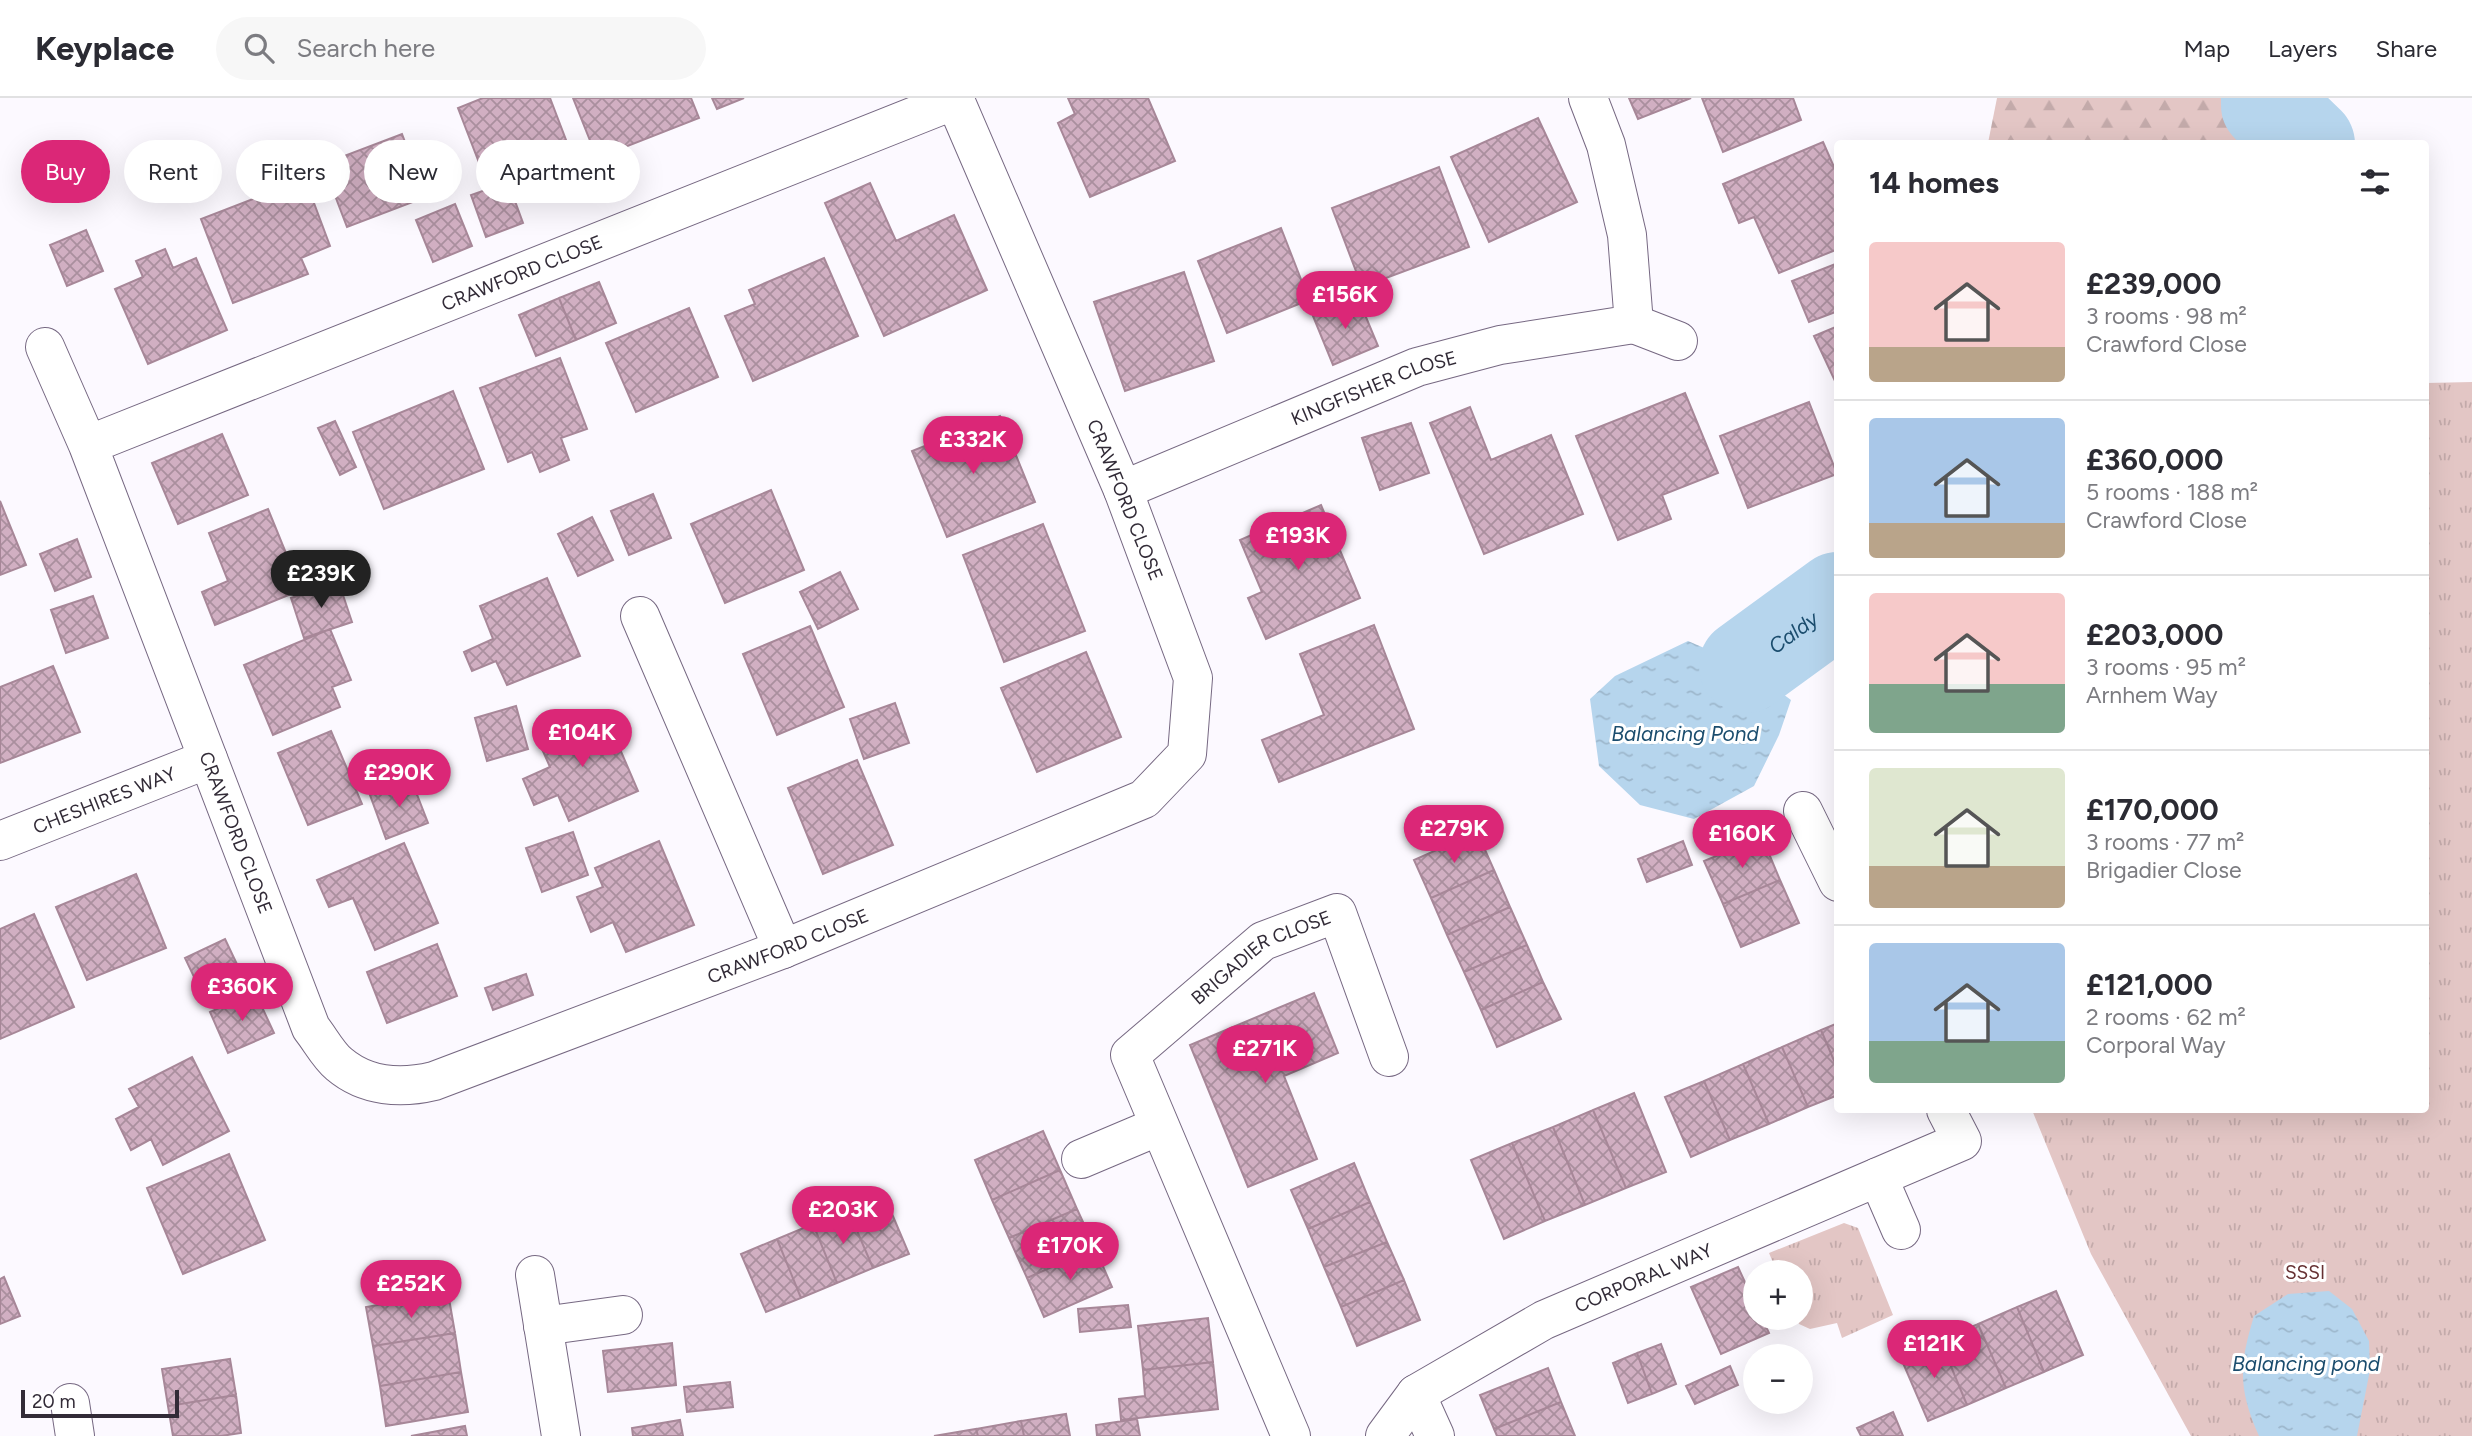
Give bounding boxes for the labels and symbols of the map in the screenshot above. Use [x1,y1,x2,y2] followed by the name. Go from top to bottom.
[438,230,606,316] street label: CRAWFORD CLOSE
[1296,272,1394,331] pin: £156K
[1287,346,1459,430] street label: KINGFISHER CLOSE
[924,416,1022,476] pin: £332K
[1082,416,1168,584] street label: CRAWFORD CLOSE
[1249,512,1347,572] pin: £193K
[272,550,370,610] pin: £239K
[1763,605,1823,658] water label: Caldy
[533,710,631,769] pin: £104K
[1611,721,1759,746] water label: Balancing Pond
[195,748,278,917] street label: CRAWFORD CLOSE
[350,750,448,809] pin: £290K
[29,761,179,838] street label: CHESHIRES WAY
[1405,806,1503,865] pin: £279K
[1693,810,1791,870] pin: £160K
[704,903,872,988] street label: CRAWFORD CLOSE
[1186,905,1334,1009] street label: BRIGADIER CLOSE
[193,964,291,1023] pin: £360K
[1216,1026,1314,1085] pin: £271K
[794,1186,892,1246] pin: £203K
[1021,1222,1119,1282] pin: £170K
[1571,1238,1716,1317] street label: CORPORAL WAY
[362,1260,460,1320] pin: £252K
[2285,1261,2325,1284] park label: SSSI
[1885,1320,1983,1380] pin: £121K
[2232,1351,2381,1376] water label: Balancing pond
[21,1387,178,1419] scale bar

